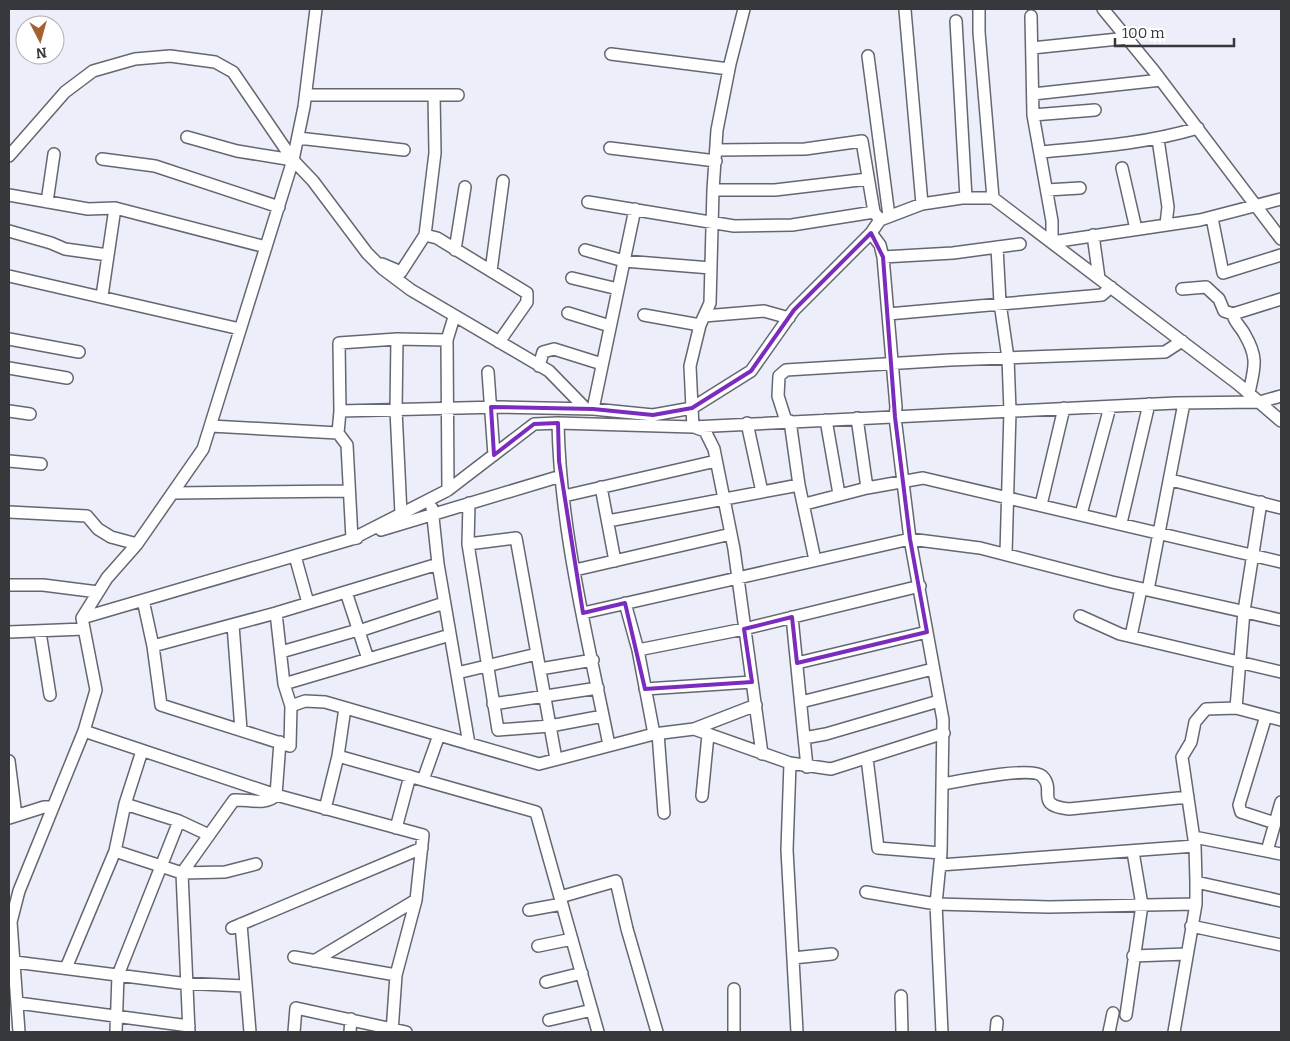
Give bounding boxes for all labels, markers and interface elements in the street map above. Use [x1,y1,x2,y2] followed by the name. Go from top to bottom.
[15,15,65,65] north arrow
[1115,15,1234,47] scale bar
[1122,24,1165,42] text: 100 m
[35,43,48,61] text: N

